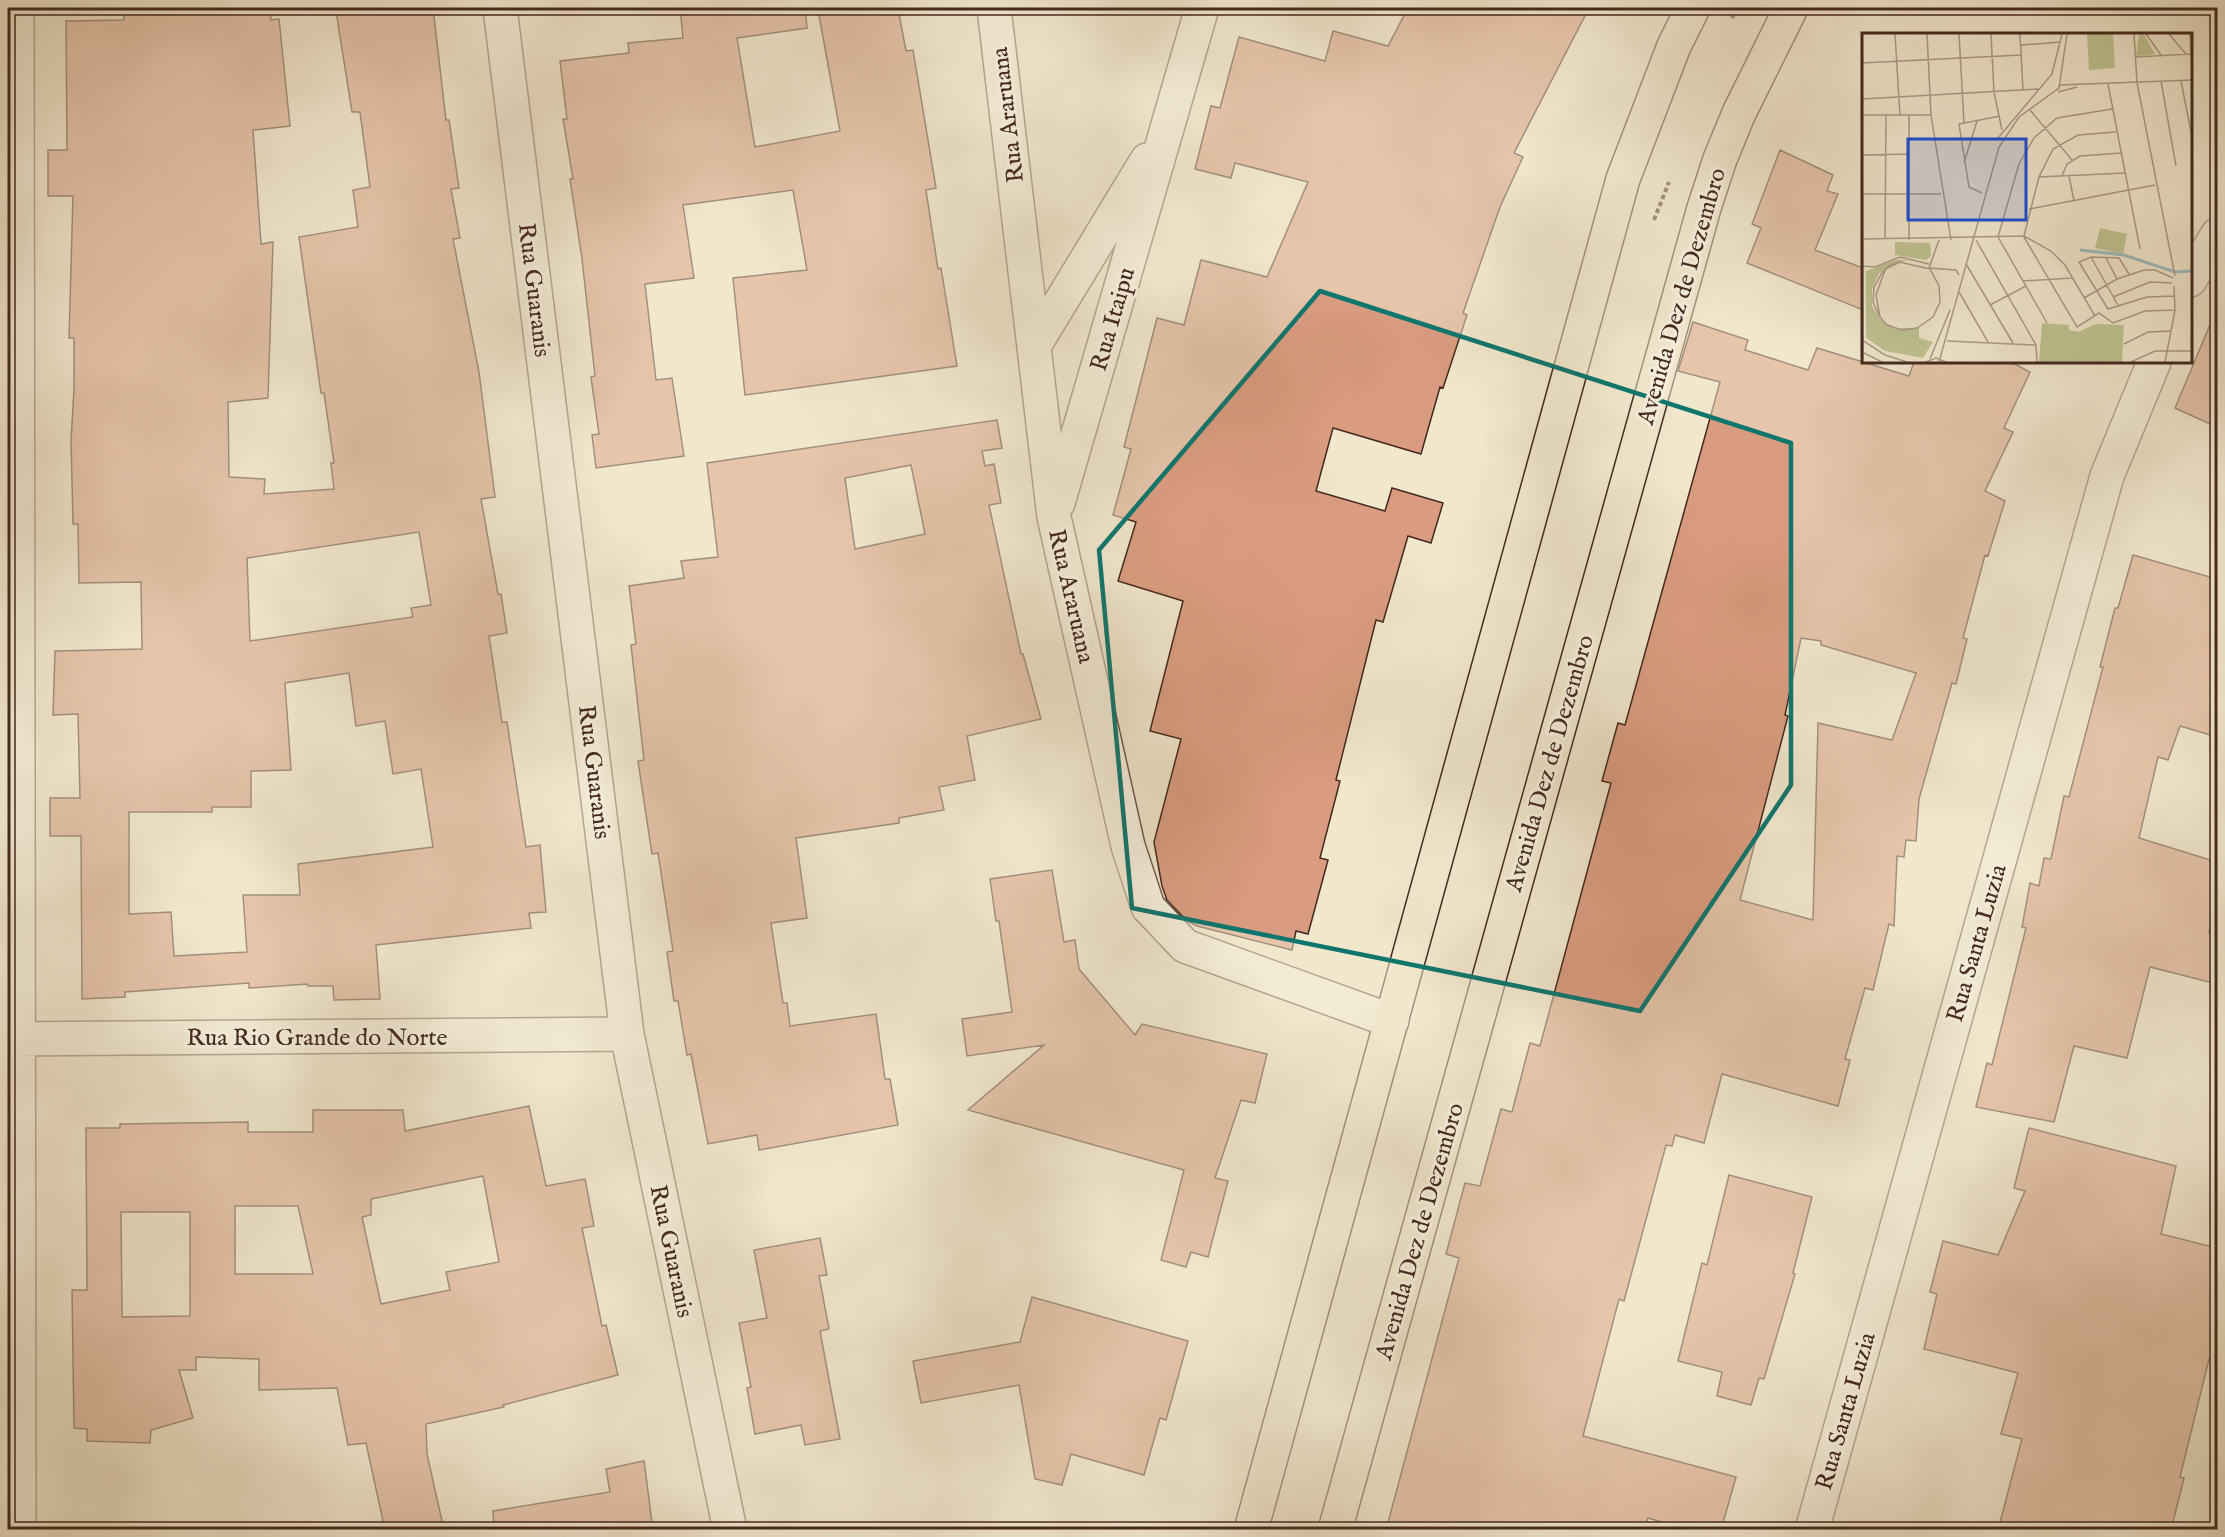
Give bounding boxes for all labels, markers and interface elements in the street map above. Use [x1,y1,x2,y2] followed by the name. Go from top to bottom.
[1862,33,2192,363] inset map
[985,45,1032,184] street label: Rua Araruana
[1631,164,1734,429] street label: Avenida Dez de Dezembro
[510,221,557,359] street label: Rua Guaranis
[1084,264,1143,375] street label: Rua Itaipu
[1040,526,1101,667] street label: Rua Araruana
[1499,631,1602,896] street label: Avenida Dez de Dezembro
[570,703,617,841] street label: Rua Guaranis
[1940,860,2015,1026] street label: Rua Santa Luzia
[187,1023,447,1054] street label: Rua Rio Grande do Norte
[1369,1099,1472,1364] street label: Avenida Dez de Dezembro
[641,1182,700,1321] street label: Rua Guaranis
[1809,1328,1884,1494] street label: Rua Santa Luzia

